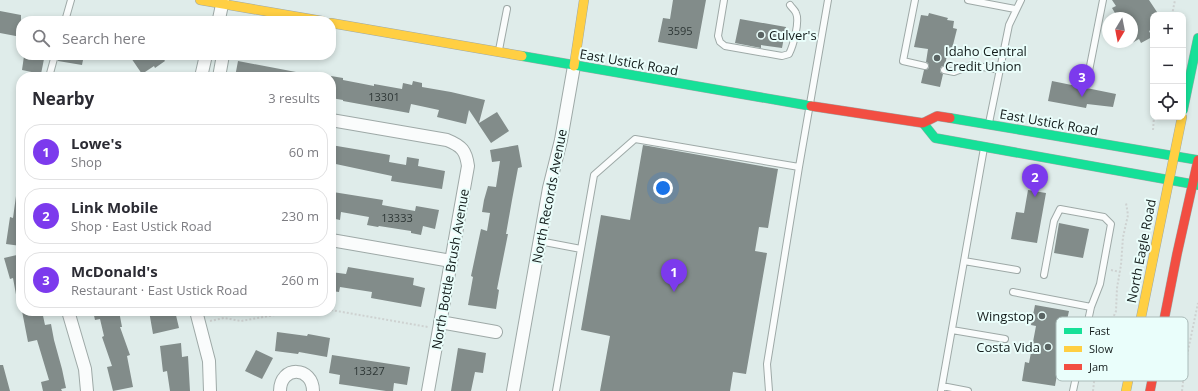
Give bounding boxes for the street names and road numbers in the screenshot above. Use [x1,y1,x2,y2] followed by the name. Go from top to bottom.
[578,44,680,80] street label: East Ustick Road
[998,104,1100,140] street label: East Ustick Road
[527,127,571,265] street label: North Records Avenue
[427,187,473,351] street label: North Bottle Brush Avenue
[1122,198,1160,304] street label: North Eagle Road

